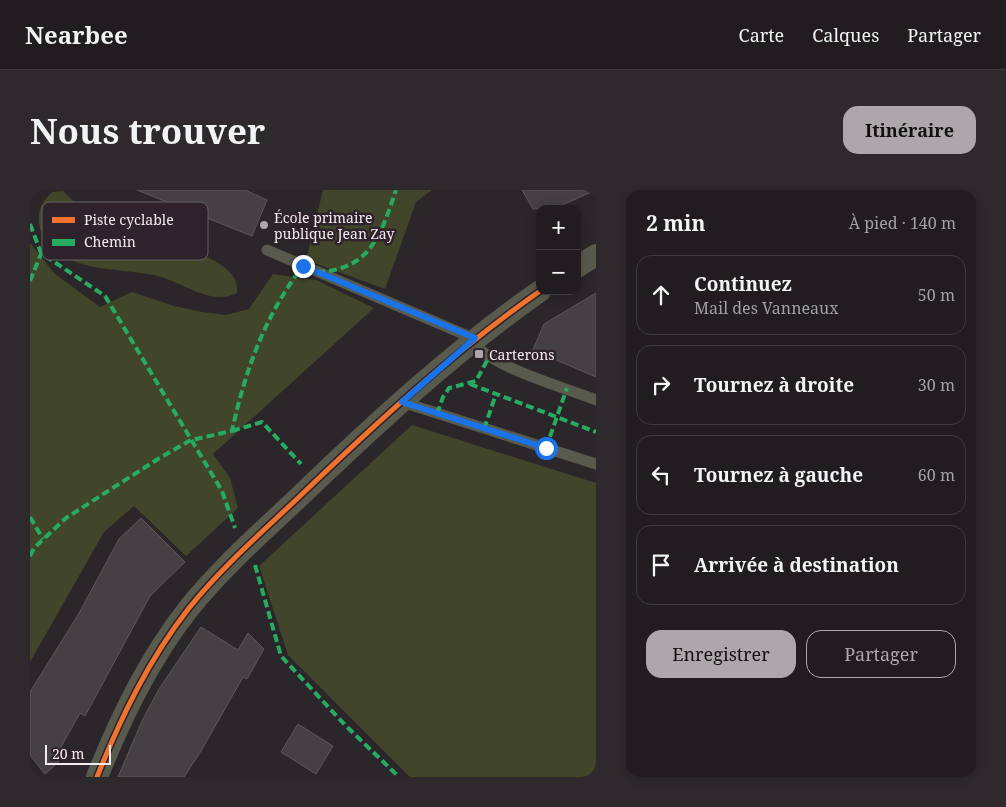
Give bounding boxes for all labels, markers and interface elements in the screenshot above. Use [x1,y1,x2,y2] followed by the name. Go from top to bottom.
[25,18,128,51] text: Nearbee
[739,23,784,47] text: Carte
[812,23,879,47] text: Calques
[907,23,981,47] text: Partager
[843,106,976,154] button: Itinéraire
[30,107,265,154] text: Nous trouver
[42,202,208,260] legend
[536,205,581,295] map controls
[536,205,581,250] button: +
[274,208,394,243] place label: École primaire publique Jean Zay
[646,209,705,237] text: 2 min
[84,210,174,229] text: Piste cyclable
[849,212,956,234] text: À pied · 140 m
[258,219,270,231] marker: École primaire publique Jean Zay
[84,232,136,251] text: Chemin
[536,250,581,295] button: −
[292,255,315,278] route end
[694,271,792,297] text: Continuez
[647,281,675,309] icon: ahead
[918,284,955,306] text: 50 m
[694,297,838,319] text: Mail des Vanneaux
[489,345,555,364] place label: Carterons
[473,348,485,360] marker: Carterons
[647,371,675,399] icon: right
[694,372,854,398] text: Tournez à droite
[918,374,955,396] text: 30 m
[535,437,558,460] route start
[647,461,675,489] icon: left
[694,462,863,488] text: Tournez à gauche
[918,464,955,486] text: 60 m
[647,551,675,579] icon: arrive
[694,552,899,578] text: Arrivée à destination
[646,630,796,678] button: Enregistrer
[806,630,956,678] button: Partager
[45,742,111,765] scale bar
[52,744,85,763] text: 20 m

